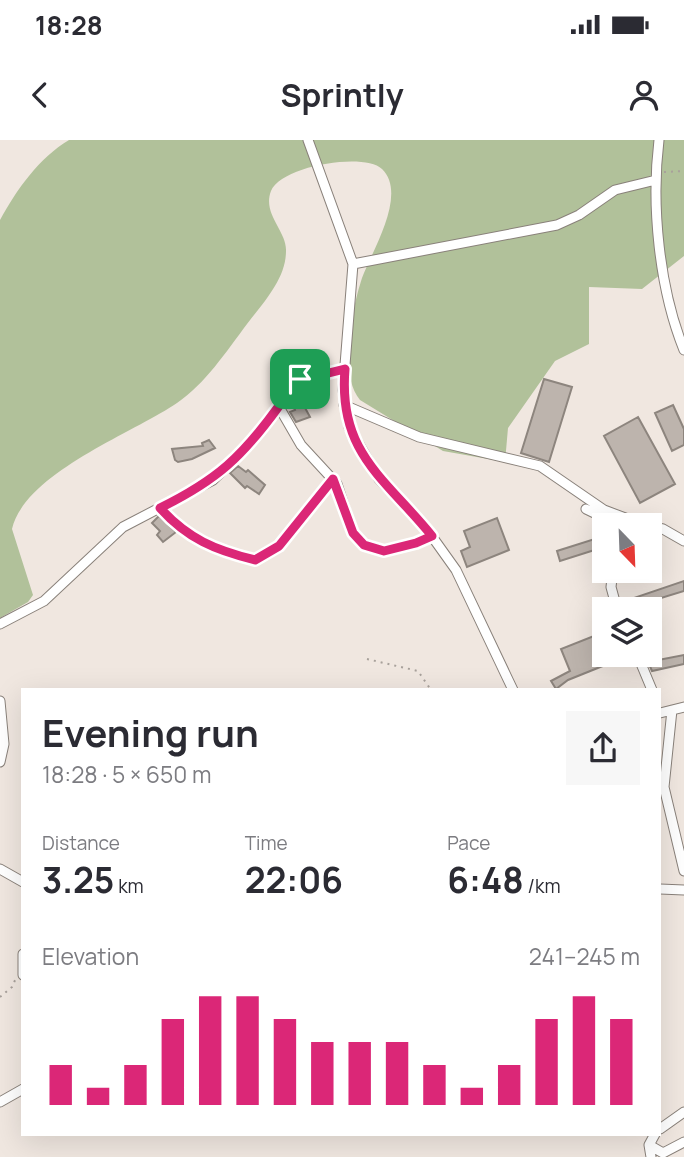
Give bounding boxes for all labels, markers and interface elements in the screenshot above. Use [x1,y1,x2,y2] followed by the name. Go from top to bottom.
[35,7,103,43] text: 18:28
[280,73,404,117] text: Sprintly
[21,76,59,114] icon: back
[625,76,663,114] icon: person
[270,349,330,409] pin
[281,360,319,398] icon: arrive
[592,513,662,583] north arrow
[592,513,662,667] map controls
[592,597,662,667] button: layers
[42,706,259,758] text: Evening run
[566,711,640,785] button: share
[42,758,211,790] text: 18:28 · 5 × 650 m
[42,830,120,856] text: Distance
[245,830,288,856] text: Time
[447,830,490,856] text: Pace
[42,856,114,904] text: 3.25
[245,856,343,904] text: 22:06
[447,856,524,904] text: 6:48
[114,873,144,899] text: km
[524,873,561,899] text: /km
[42,940,139,972] text: Elevation
[529,940,640,972] text: 241–245 m

